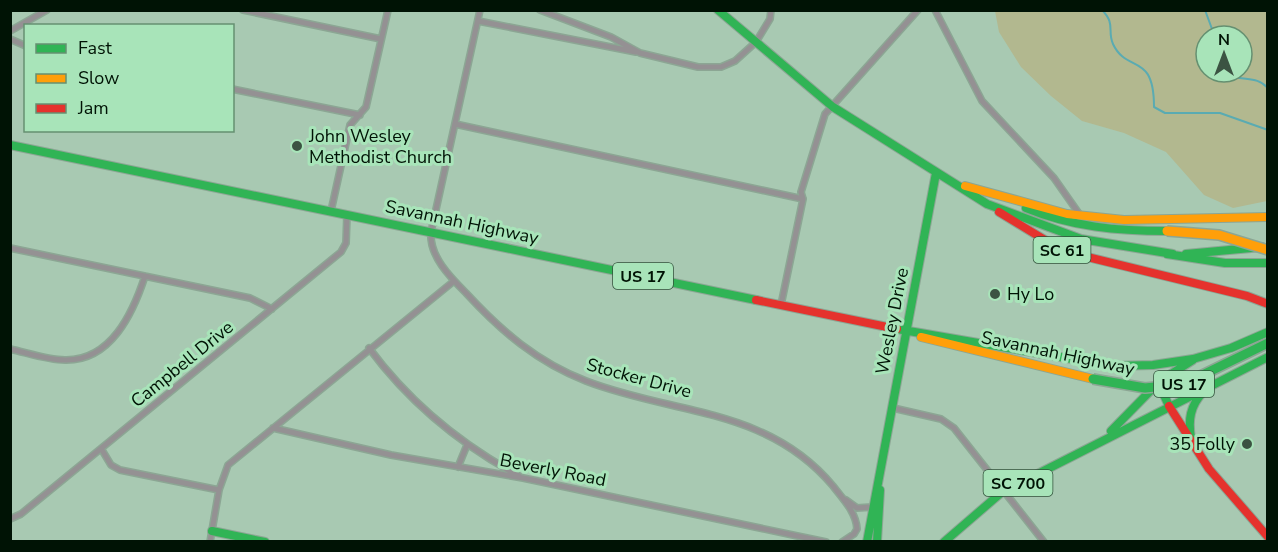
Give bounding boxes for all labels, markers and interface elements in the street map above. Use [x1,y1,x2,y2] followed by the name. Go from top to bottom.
[24,24,234,132] legend
[1194,24,1254,84] north arrow
[1218,29,1230,51] text: N
[78,36,113,60] text: Fast
[78,66,119,90] text: Slow
[77,96,109,120] text: Jam
[308,124,452,169] place label: John Wesley Methodist Church
[290,139,304,153] marker: John Wesley Methodist Church
[383,194,542,250] street label: Savannah Highway
[1034,237,1090,263] road number: SC 61
[613,263,673,289] road number: US 17
[870,266,914,376] street label: Wesley Drive
[1007,282,1054,306] place label: Hy Lo
[988,287,1002,301] marker: Hy Lo
[126,315,238,413] street label: Campbell Drive
[979,325,1138,381] street label: Savannah Highway
[584,352,694,404] street label: Stocker Drive
[1154,371,1214,397] road number: US 17
[1170,432,1236,456] place label: 35 Folly
[1240,437,1254,451] marker: 35 Folly
[498,448,608,492] street label: Beverly Road
[984,470,1052,496] road number: SC 700

